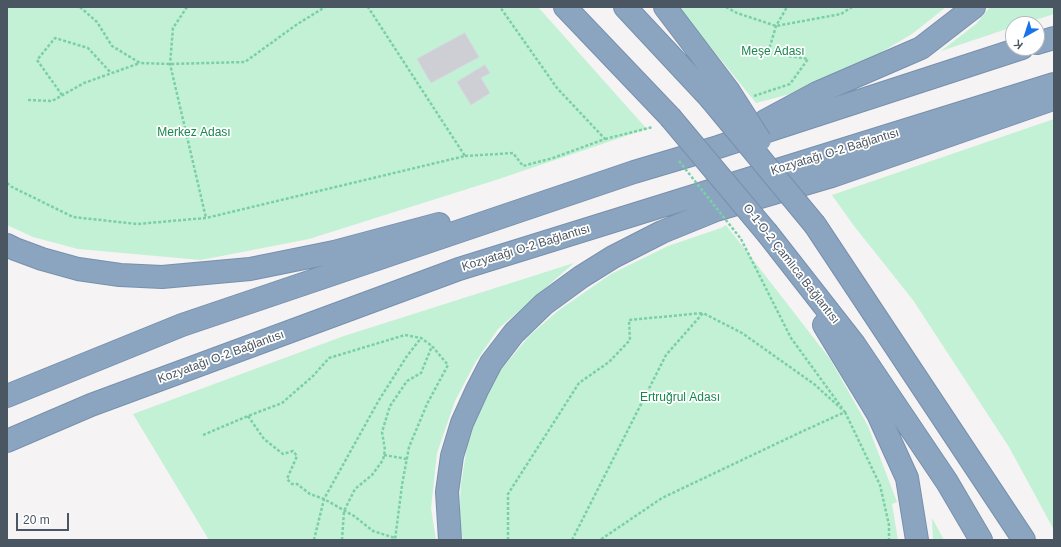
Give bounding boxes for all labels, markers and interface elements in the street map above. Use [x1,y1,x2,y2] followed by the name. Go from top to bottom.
[1005,16,1045,56] north arrow
[1011,37,1025,52] text: K
[741,45,805,59] park label: Meşe Adası
[157,126,231,140] park label: Merkez Adası
[769,126,901,178] street label: Kozyatağı O-2 Bağlantısı
[740,201,842,327] street label: O-1-O-2 Çamlıca Bağlantısı
[460,222,592,274] street label: Kozyatağı O-2 Bağlantısı
[156,327,286,387] street label: Kozyatağı O-2 Bağlantısı
[640,391,720,405] park label: Ertruğrul Adası
[18,505,71,531] scale bar
[23,513,50,527] text: 20 m

